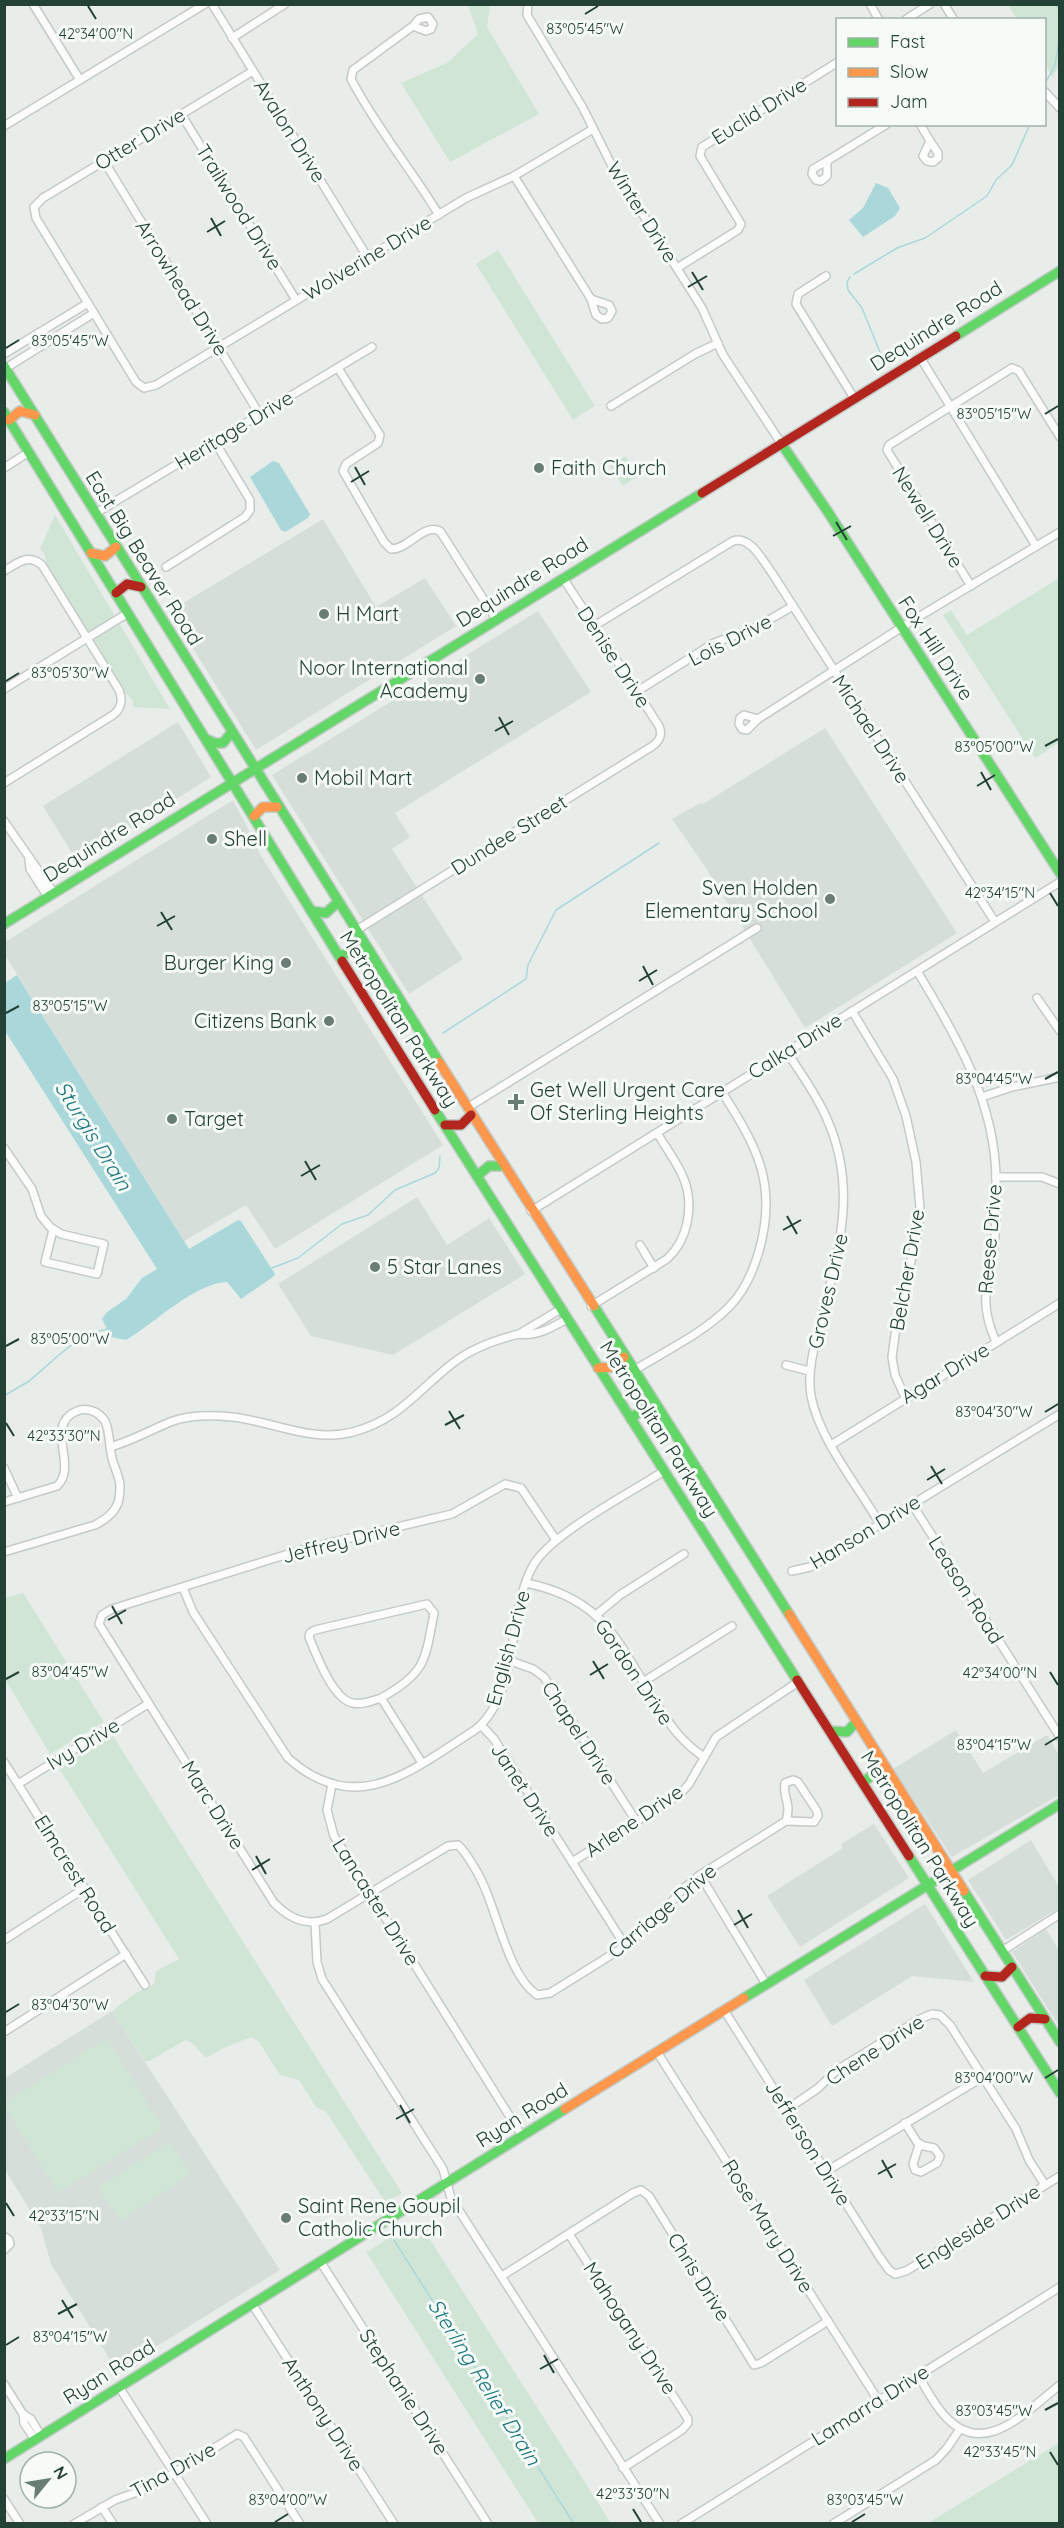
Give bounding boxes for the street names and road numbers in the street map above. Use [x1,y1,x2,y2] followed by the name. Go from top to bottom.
[707,71,811,150] street label: Euclid Drive
[249,75,332,187] street label: Avalon Drive
[90,102,190,175] street label: Otter Drive
[191,139,288,274] street label: Trailwood Drive
[601,157,683,267] street label: Winter Drive
[298,209,436,306] street label: Wolverine Drive
[131,215,234,360] street label: Arrowhead Drive
[865,275,1006,376] street label: Dequindre Road
[170,384,297,475] street label: Heritage Drive
[887,461,969,572] street label: Newell Drive
[81,466,208,650] street label: East Big Beaver Road
[451,531,592,632] street label: Dequindre Road
[893,591,979,705] street label: Fox Hill Drive
[572,601,656,712] street label: Denise Drive
[684,608,776,671] street label: Lois Drive
[827,670,916,788] street label: Michael Drive
[38,786,179,887] street label: Dequindre Road
[446,789,572,880] street label: Dundee Street
[335,926,464,1112] street label: Metropolitan Parkway
[743,1007,846,1084] street label: Calka Drive
[972,1183,1007,1295] street label: Reese Drive
[884,1207,929,1333] street label: Belcher Drive
[802,1231,853,1351] street label: Groves Drive
[595,1336,724,1522] street label: Metropolitan Parkway
[896,1336,994,1409] street label: Agar Drive
[805,1489,925,1574] street label: Hanson Drive
[279,1515,402,1568] street label: Jeffrey Drive
[923,1531,1009,1648] street label: Leason Road
[480,1587,535,1708] street label: English Drive
[590,1614,679,1730] street label: Gordon Drive
[537,1676,622,1789] street label: Chapel Drive
[42,1712,124,1775] street label: Ivy Drive
[486,1738,565,1841] street label: Janet Drive
[856,1746,985,1932] street label: Metropolitan Parkway
[176,1756,250,1854] street label: Marc Drive
[580,1779,687,1862] street label: Arlene Drive
[29,1810,122,1937] street label: Elmcrest Road
[327,1833,426,1970] street label: Lancaster Drive
[602,1858,721,1963] street label: Carriage Drive
[821,2009,929,2091] street label: Chene Drive
[760,2076,857,2210] street label: Jefferson Drive
[471,2077,572,2153] street label: Ryan Road
[717,2154,820,2297] street label: Rose Mary Drive
[911,2178,1044,2275] street label: Engleside Drive
[662,2228,736,2326] street label: Chris Drive
[578,2257,683,2399] street label: Mahogany Drive
[354,2324,455,2460] street label: Stephanie Drive
[58,2334,159,2410] street label: Ryan Road
[277,2352,370,2476] street label: Anthony Drive
[806,2358,933,2451] street label: Lamarra Drive
[126,2436,220,2503] street label: Tina Drive

